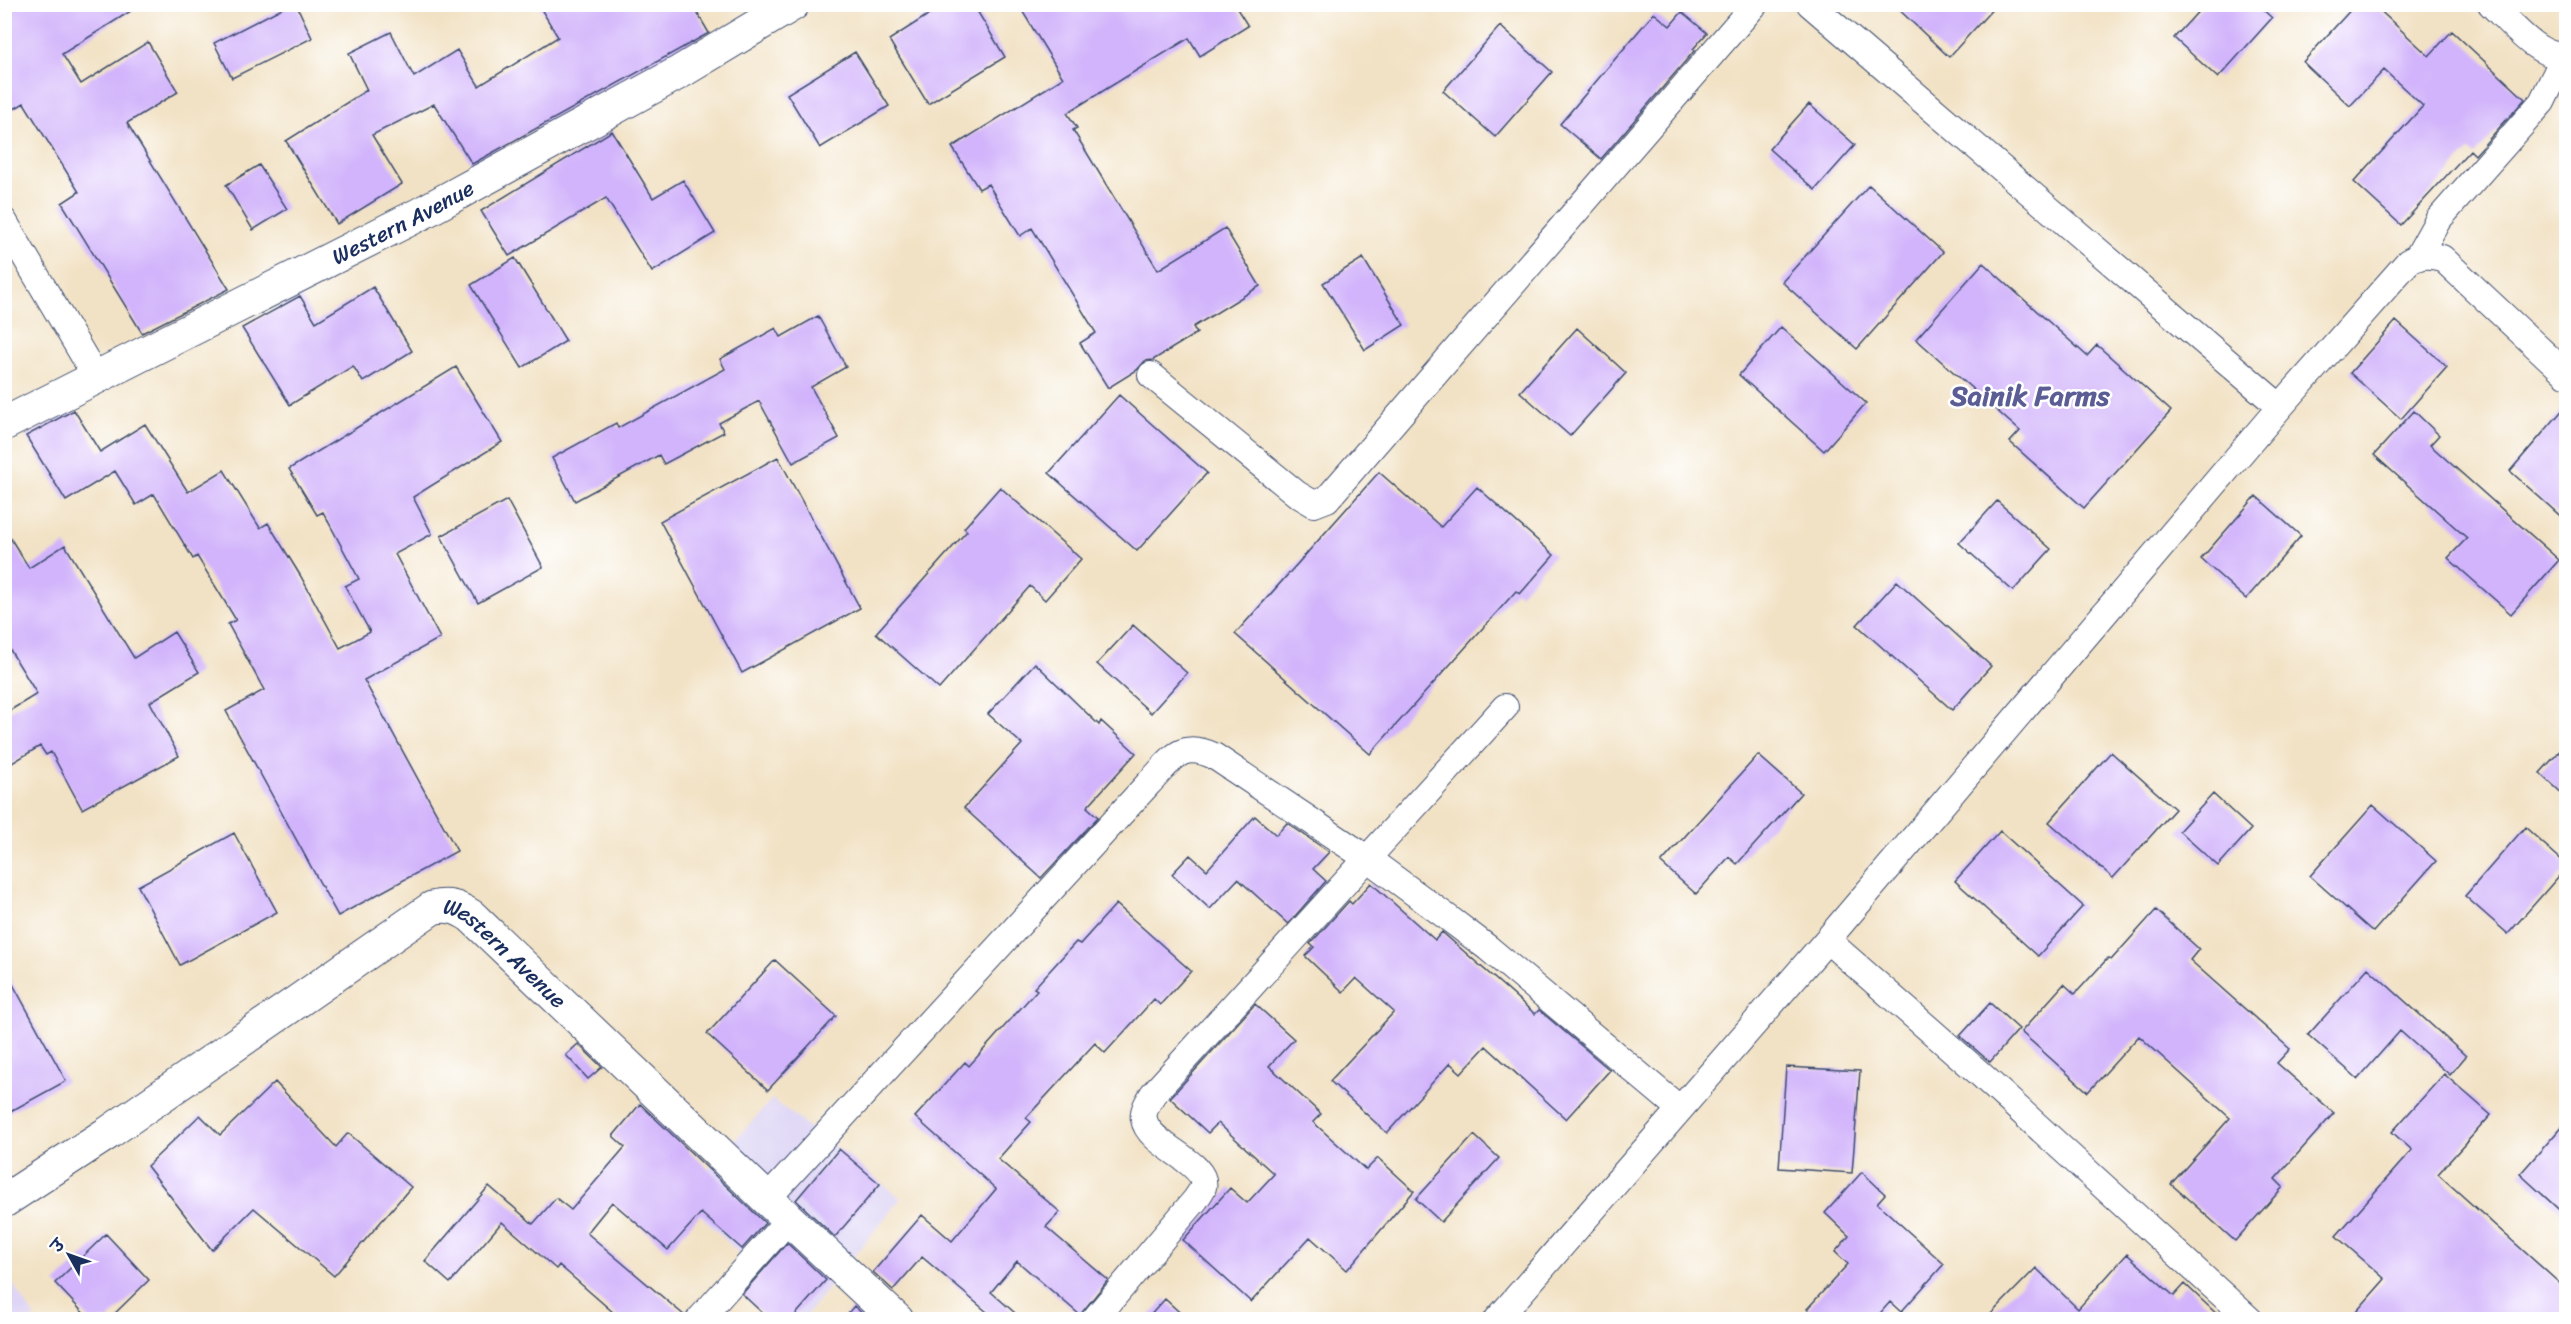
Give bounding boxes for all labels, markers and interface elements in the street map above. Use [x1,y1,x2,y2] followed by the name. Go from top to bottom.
[324,169,481,275] street label: Western Avenue
[1949,371,2111,420] district label: Sainik Farms
[440,886,576,1018] street label: Western Avenue
[39,1225,99,1285] north arrow
[42,1231,73,1261] text: उ

